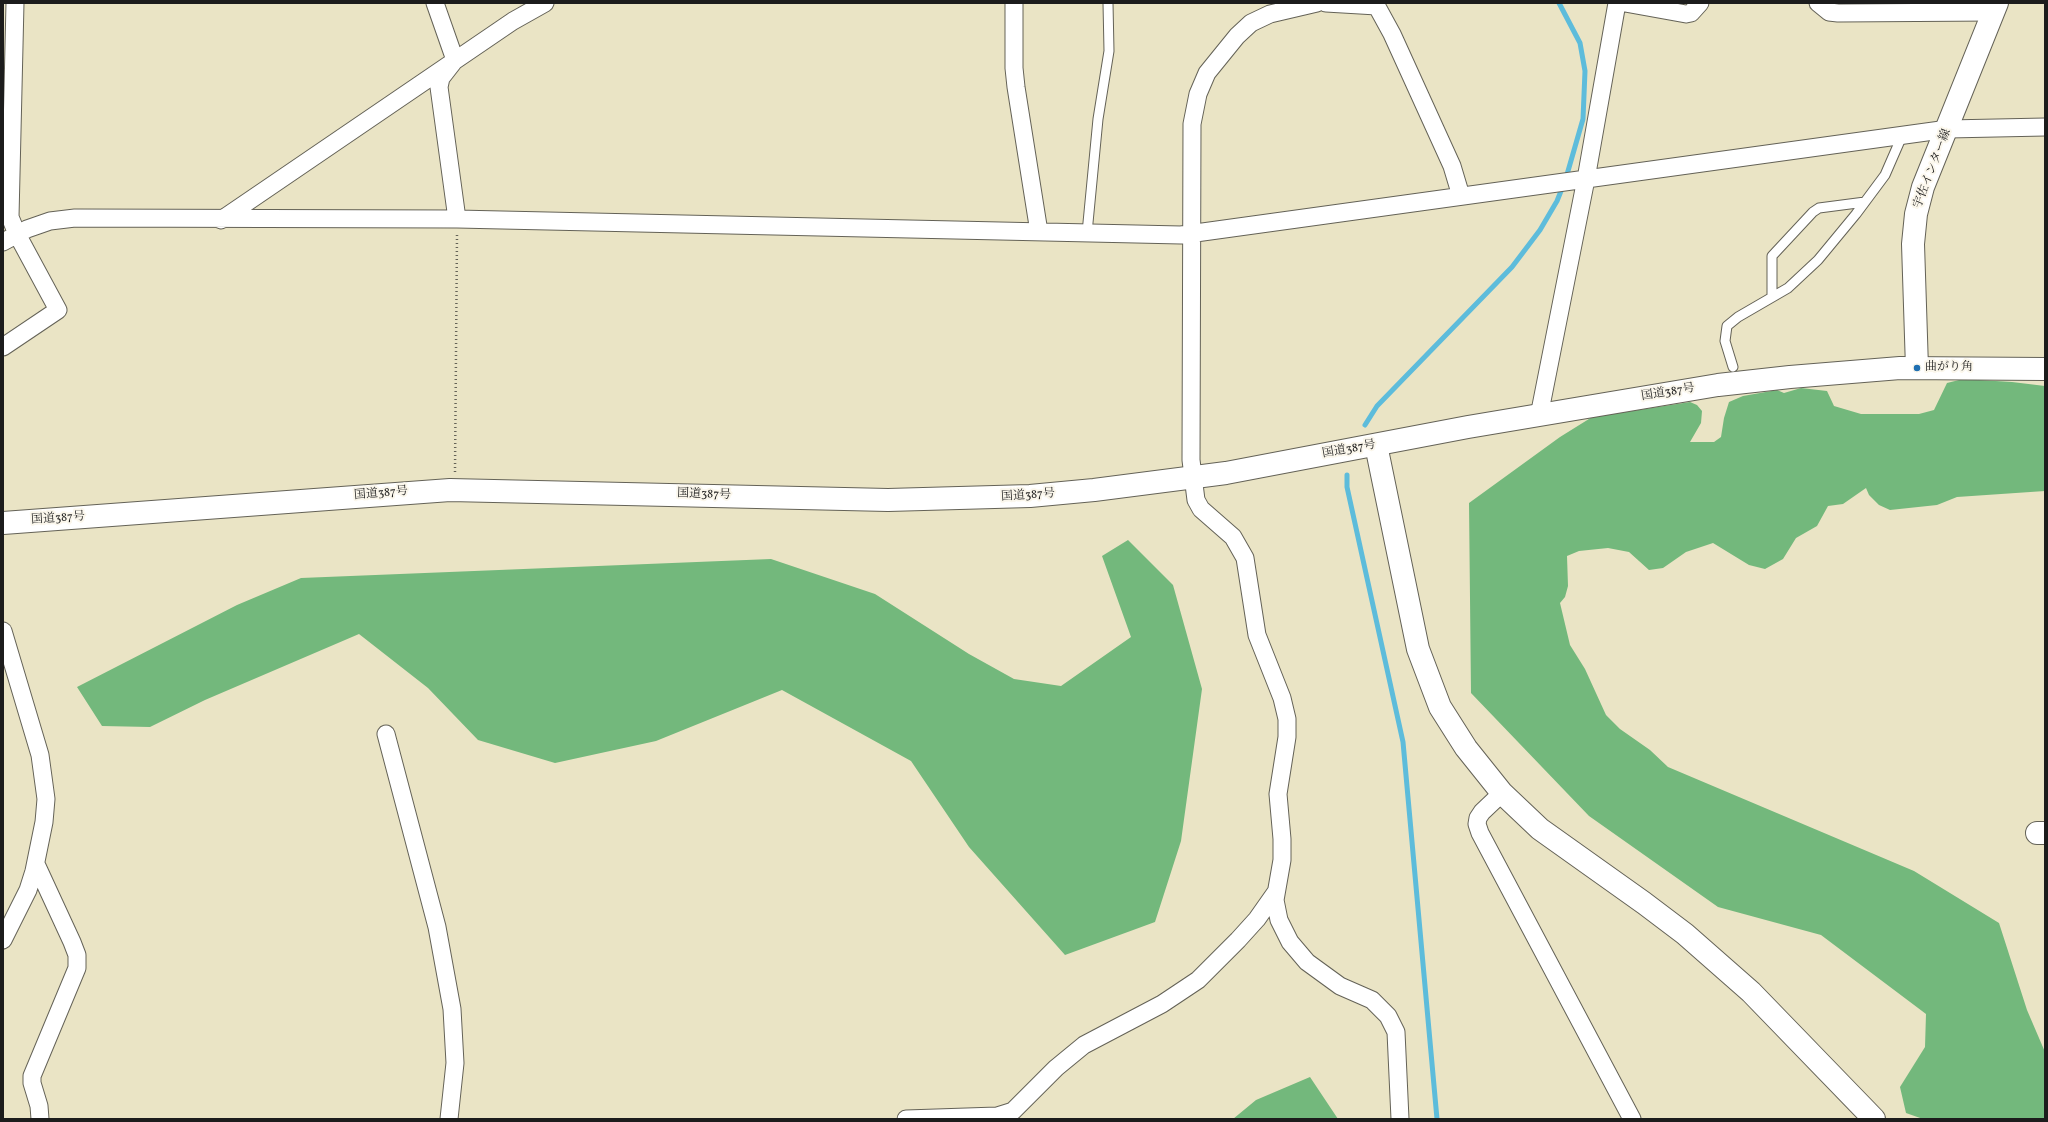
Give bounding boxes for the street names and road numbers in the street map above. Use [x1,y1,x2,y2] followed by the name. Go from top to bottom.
[1911,127,1955,211] street label: 宇佐インター線
[1640,382,1696,404] street label: 国道387号
[1321,438,1377,462] street label: 国道387号
[353,484,409,504] street label: 国道387号
[677,487,731,503] street label: 国道387号
[1001,487,1055,505] street label: 国道387号
[31,510,85,528] street label: 国道387号

